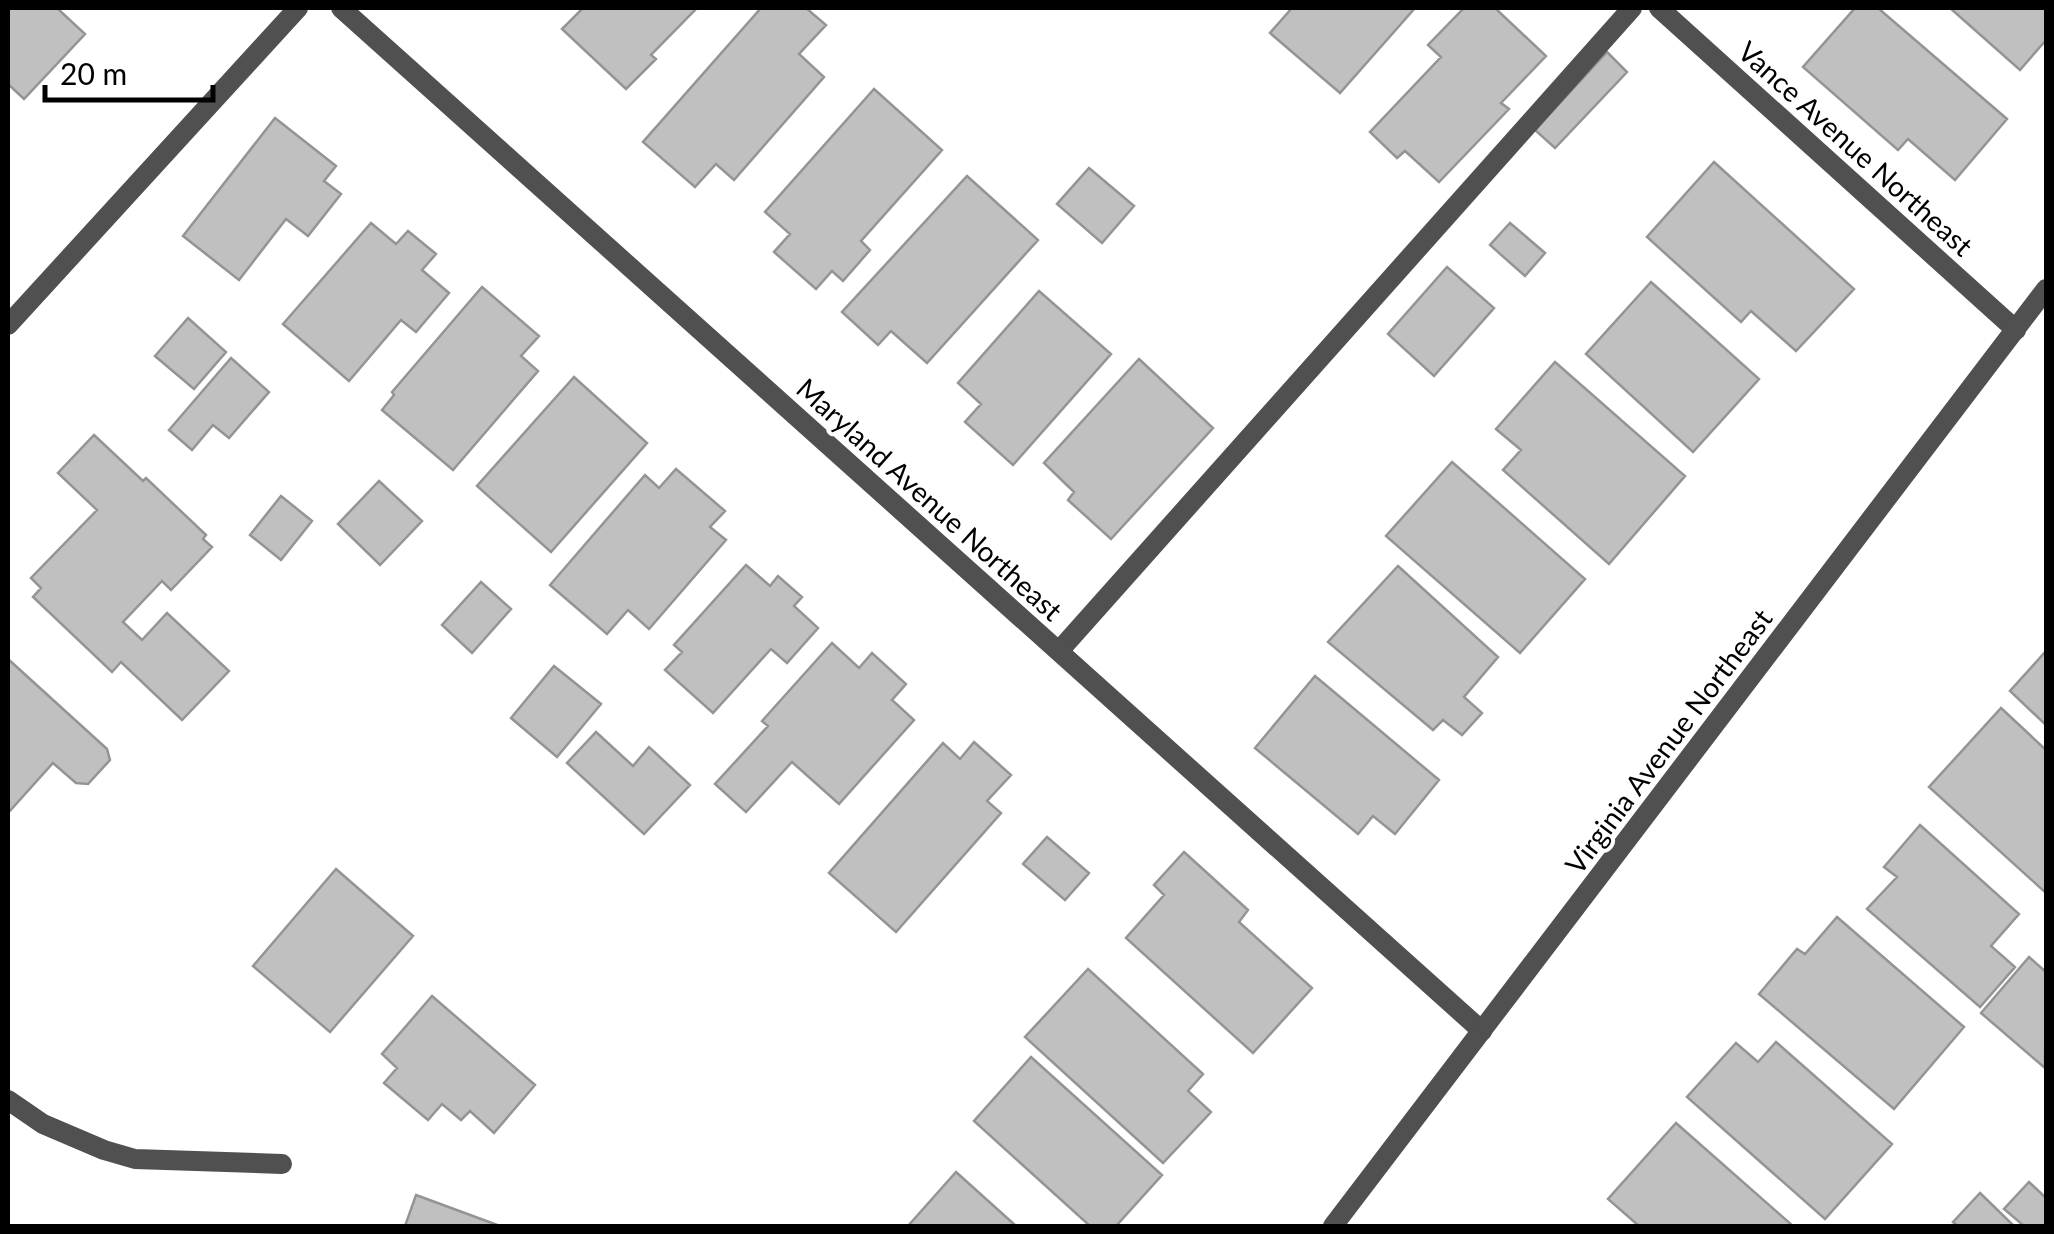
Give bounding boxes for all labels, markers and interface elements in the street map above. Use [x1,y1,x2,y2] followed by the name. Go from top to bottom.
[1732,34,1980,262] street label: Vance Avenue Northeast
[45,40,212,102] scale bar
[60,55,127,91] text: 20 m
[790,371,1070,627] street label: Maryland Avenue Northeast
[1557,602,1779,880] street label: Virginia Avenue Northeast

